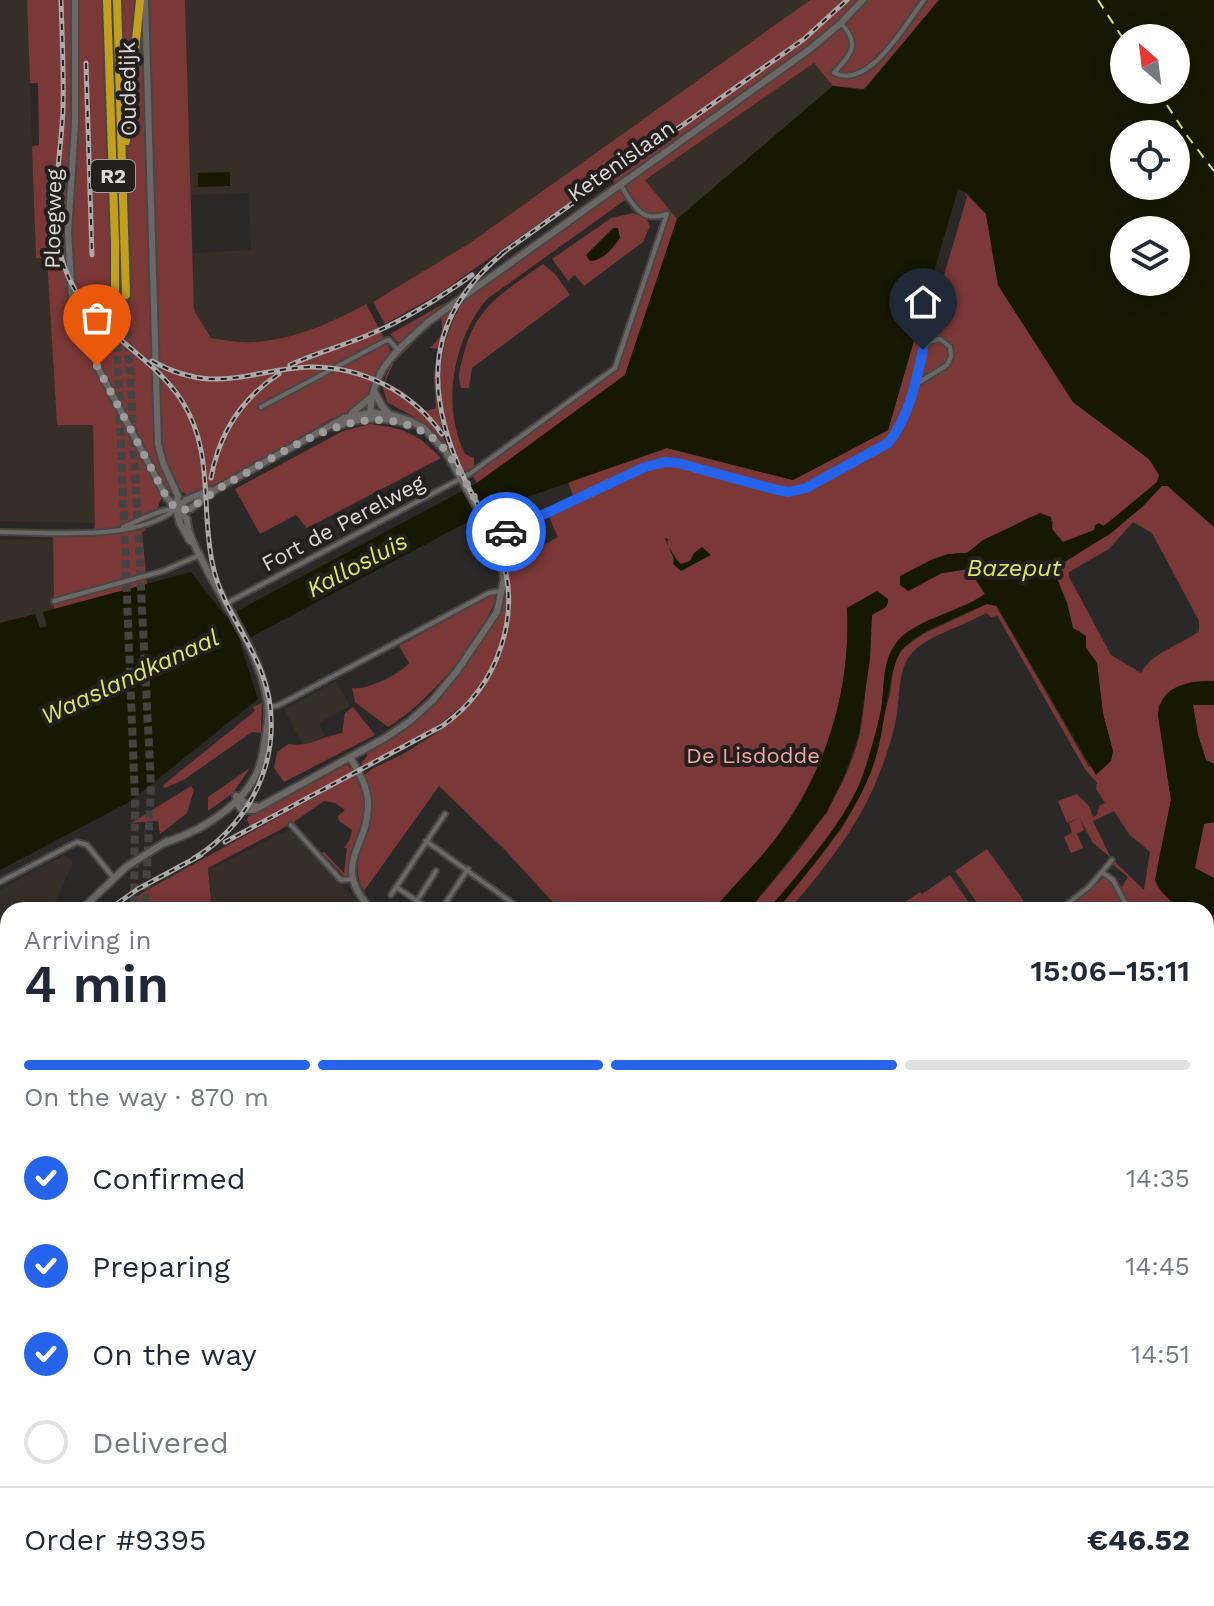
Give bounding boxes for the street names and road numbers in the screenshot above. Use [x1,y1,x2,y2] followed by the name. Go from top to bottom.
[115,42,141,136] street label: Oudedijk
[563,115,679,207] street label: Ketenislaan
[91,160,135,192] road number: R2
[40,169,66,269] street label: Ploegweg
[257,469,429,576] street label: Fort de Perelweg

